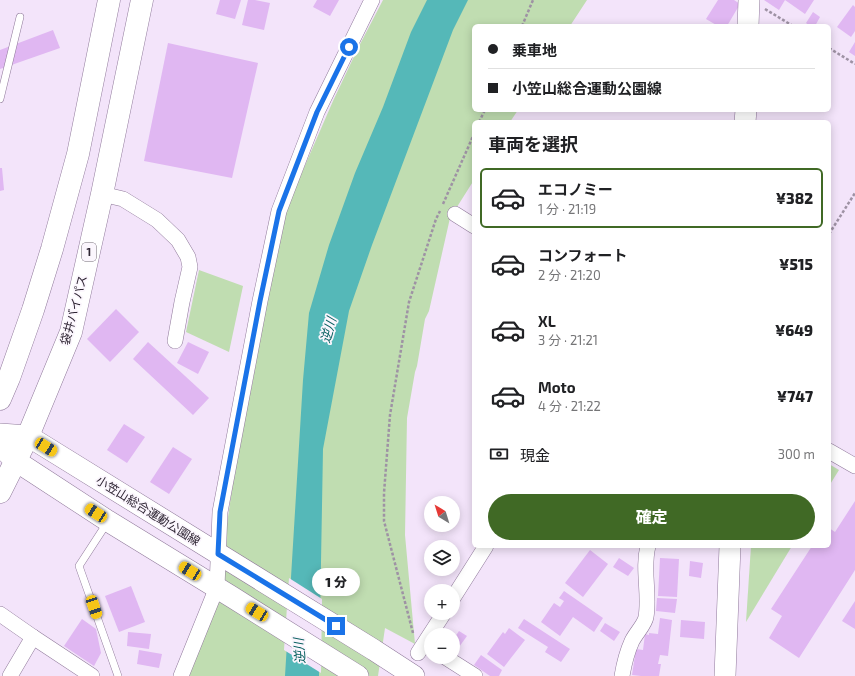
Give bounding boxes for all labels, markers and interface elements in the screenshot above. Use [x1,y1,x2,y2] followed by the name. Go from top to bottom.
[340,38,358,56] route start
[512,41,557,59] text: 乗車地
[512,79,662,97] text: 小笠山総合運動公園線
[488,133,578,155] text: 車両を選択
[490,180,526,216] icon: car
[538,180,613,198] text: エコノミー
[776,189,813,207] text: ¥382
[538,201,596,217] text: 1 分 · 21:19
[82,243,96,261] road number: 1
[490,246,526,282] icon: car
[538,246,628,264] text: コンフォート
[779,255,813,273] text: ¥515
[538,267,601,283] text: 2 分 · 21:20
[57,273,89,347] street label: 袋井バイパス
[490,312,526,348] icon: car
[538,312,556,330] text: XL
[317,313,340,345] water label: 逆川
[775,321,813,339] text: ¥649
[538,332,598,348] text: 3 分 · 21:21
[490,378,526,414] icon: car
[538,378,576,396] text: Moto
[777,387,813,405] text: ¥747
[538,398,601,414] text: 4 分 · 21:22
[33,436,59,458] car
[488,443,510,465] icon: cash
[520,446,550,464] text: 現金
[778,446,815,462] text: 300 m
[94,472,203,548] street label: 小笠山総合運動公園線
[488,494,815,540] button: 確定
[424,496,460,532] north arrow
[424,496,460,664] map controls
[83,501,109,525] car
[424,540,460,576] button: layers
[177,560,203,582] car
[312,568,360,596] callout: 1 分
[325,574,347,590] text: 1 分
[424,584,460,620] button: +
[84,594,104,620] car
[244,601,270,623] car
[327,617,345,635] route end
[424,628,460,664] button: −
[290,635,308,665] water label: 逆川

